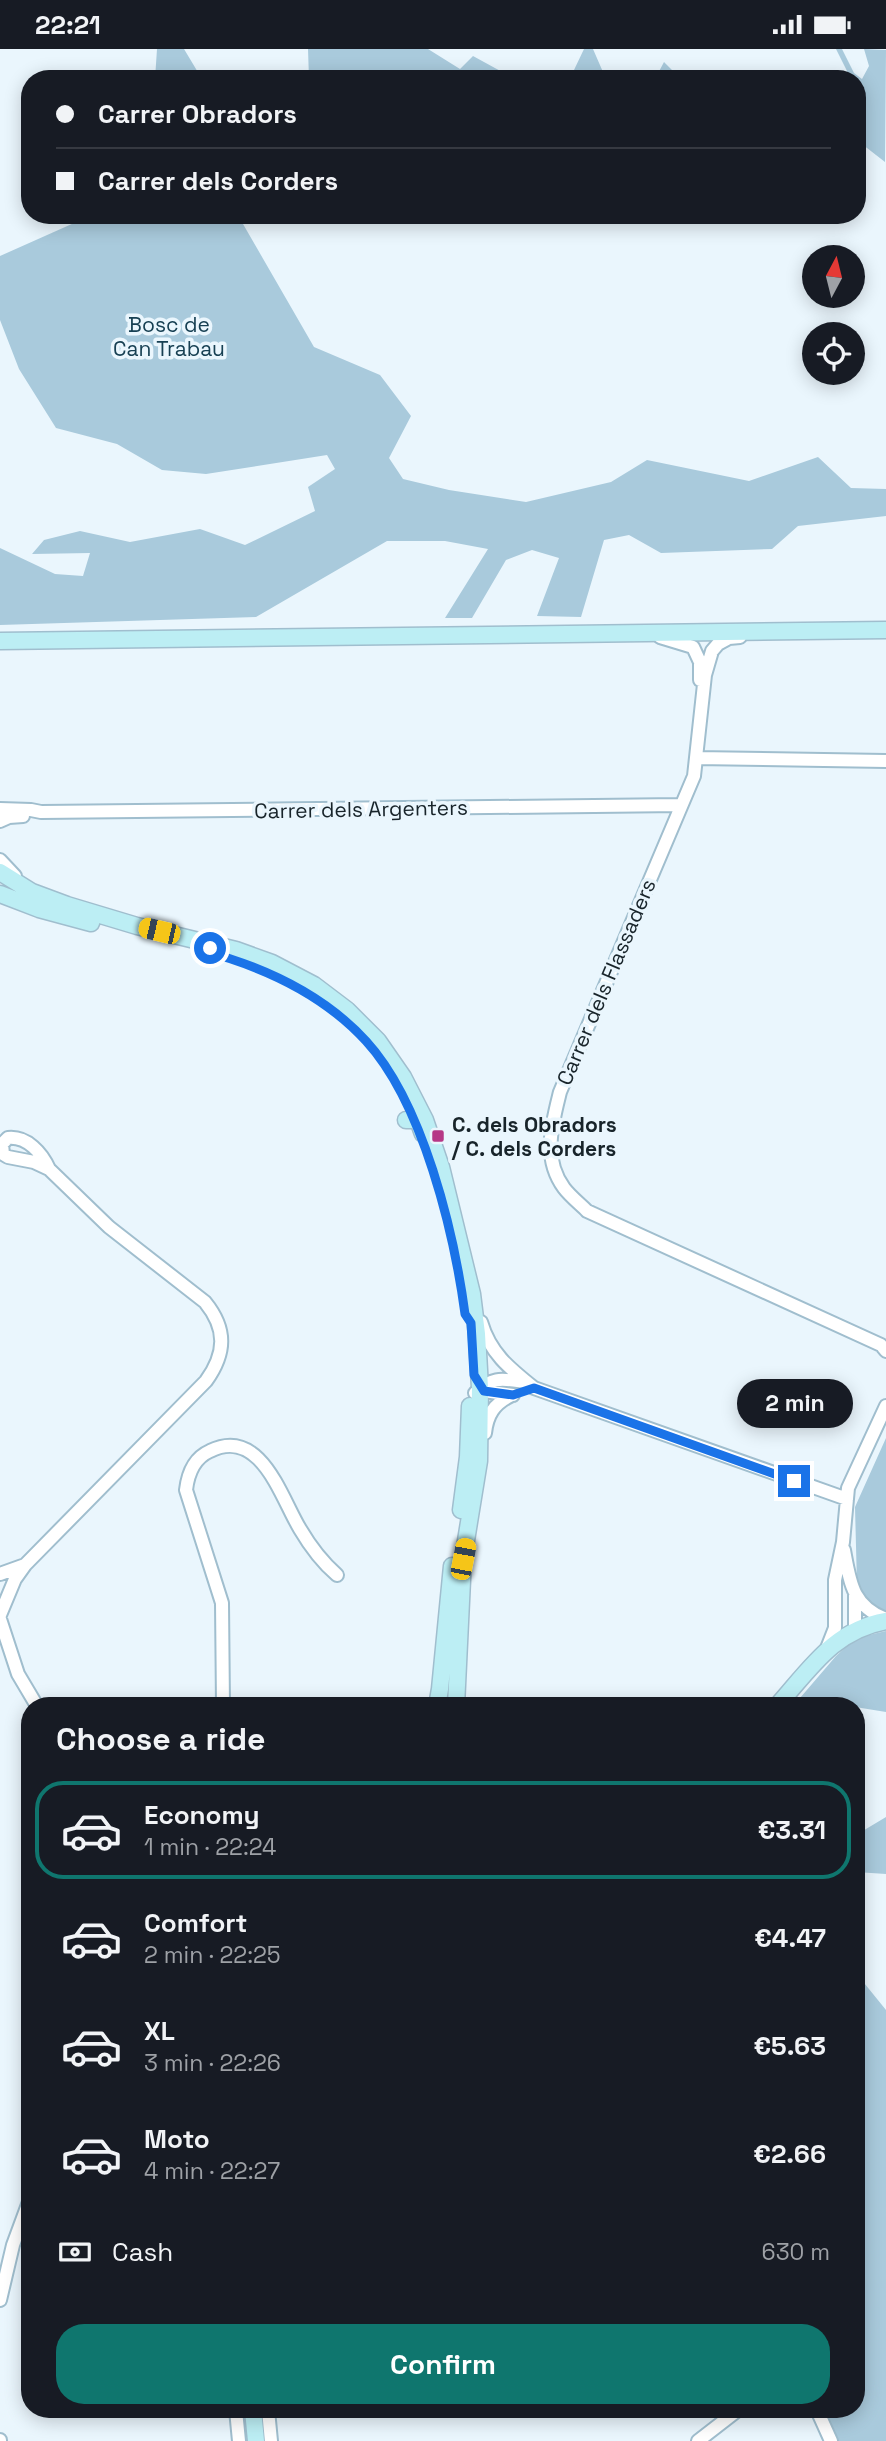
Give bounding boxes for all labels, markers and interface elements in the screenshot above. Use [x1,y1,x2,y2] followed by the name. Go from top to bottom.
[35,8,101,42] text: 22:21
[98,97,297,131] text: Carrer Obradors
[98,164,338,198] text: Carrer dels Corders
[802,245,864,308] north arrow
[802,245,865,385] map controls
[113,311,225,362] park label: Bosc de Can Trabau
[802,322,865,385] button: locate
[254,794,468,824] street label: Carrer dels Argenters
[550,875,662,1089] street label: Carrer dels Flassaders
[137,916,182,946] car
[194,932,226,964] route start
[451,1111,617,1162] place label: C. dels Obradors / C. dels Corders
[430,1128,446,1144] marker: C. dels Obradors / C. dels Corders
[736,1379,852,1429] callout: 2 min
[765,1388,825,1418] text: 2 min
[778,1465,810,1497] route end
[449,1536,478,1582] car
[56,1719,266,1759] text: Choose a ride
[144,1798,260,1832] text: Economy
[60,1799,123,1862] icon: car
[758,1813,826,1847] text: €3.31
[144,1832,276,1862] text: 1 min · 22:24
[144,1906,247,1940] text: Comfort
[60,1907,123,1970] icon: car
[754,1921,826,1955] text: €4.47
[144,1940,281,1970] text: 2 min · 22:25
[144,2014,175,2048] text: XL
[60,2015,123,2078] icon: car
[753,2029,826,2063] text: €5.63
[144,2048,281,2078] text: 3 min · 22:26
[144,2122,210,2156] text: Moto
[60,2123,123,2186] icon: car
[753,2137,826,2171] text: €2.66
[144,2156,280,2186] text: 4 min · 22:27
[56,2233,94,2271] icon: cash
[112,2235,173,2269] text: Cash
[762,2237,830,2267] text: 630 m
[56,2324,830,2404] button: Confirm

